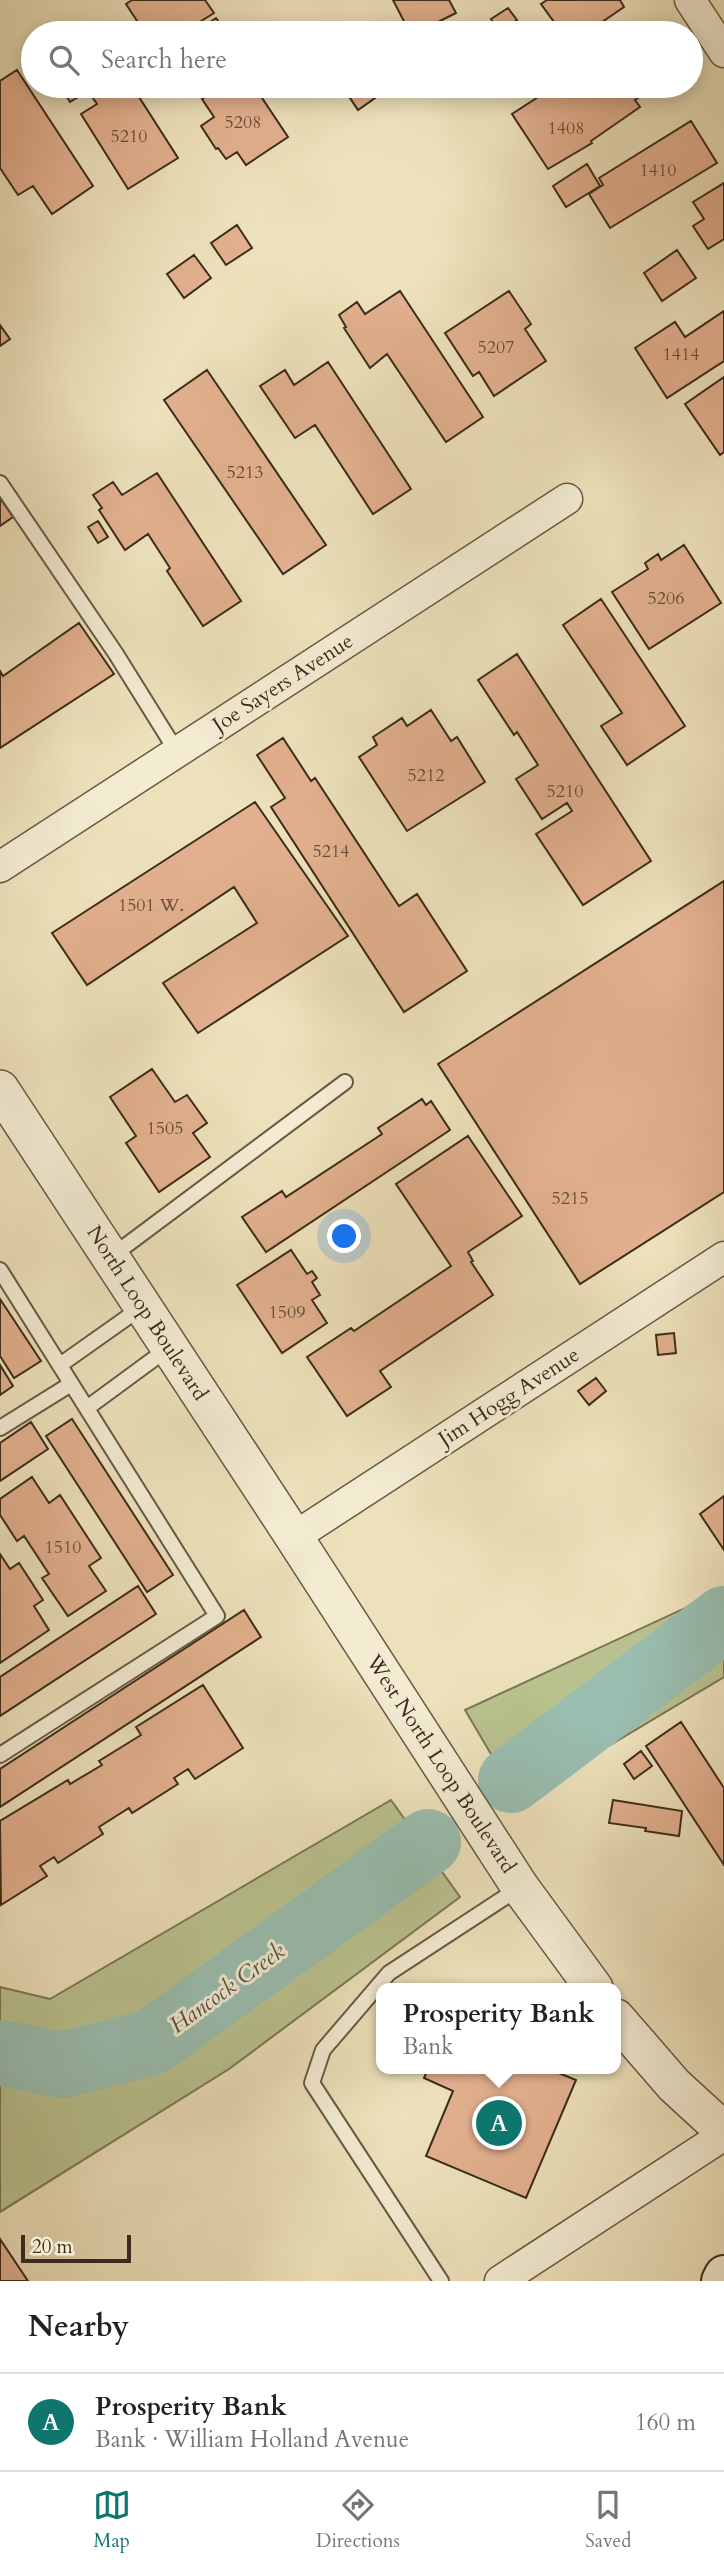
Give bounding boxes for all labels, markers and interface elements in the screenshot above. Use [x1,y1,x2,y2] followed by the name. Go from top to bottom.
[21,21,703,98] search box
[45,41,83,79] icon: search
[101,42,227,77] text: Search here
[225,110,261,135] house number: 5208
[548,116,584,141] house number: 1408
[111,124,147,149] house number: 5210
[640,158,676,183] house number: 1410
[478,335,514,360] house number: 5207
[663,342,699,367] house number: 1414
[227,460,263,485] house number: 5213
[648,586,684,611] house number: 5206
[205,627,359,741] street label: Joe Sayers Avenue
[408,763,444,788] house number: 5212
[547,779,583,804] house number: 5210
[313,839,349,864] house number: 5214
[118,893,184,918] house number: 1501 W.
[147,1116,183,1141] house number: 1505
[552,1186,588,1211] house number: 5215
[327,1219,361,1253] your location
[79,1220,215,1406] street label: North Loop Boulevard
[269,1300,305,1325] house number: 1509
[430,1341,585,1455] street label: Jim Hogg Avenue
[45,1535,81,1560] house number: 1510
[359,1648,523,1879] street label: West North Loop Boulevard
[163,1935,292,2040] water label: Hancock Creek
[376,1983,621,2074] popup
[403,1996,594,2031] text: Prosperity Bank
[403,2031,454,2062] text: Bank
[476,2097,522,2149] pin: A
[21,2232,131,2264] scale bar
[32,2234,73,2260] text: 20 m
[28,2306,129,2347] text: Nearby
[95,2389,287,2424] text: Prosperity Bank
[42,2407,60,2438] text: A
[635,2407,696,2438] text: 160 m
[95,2424,409,2455] text: Bank · William Holland Avenue
[93,2486,131,2554] tab: Map
[316,2486,400,2554] tab: Directions
[585,2486,631,2554] tab: Saved

